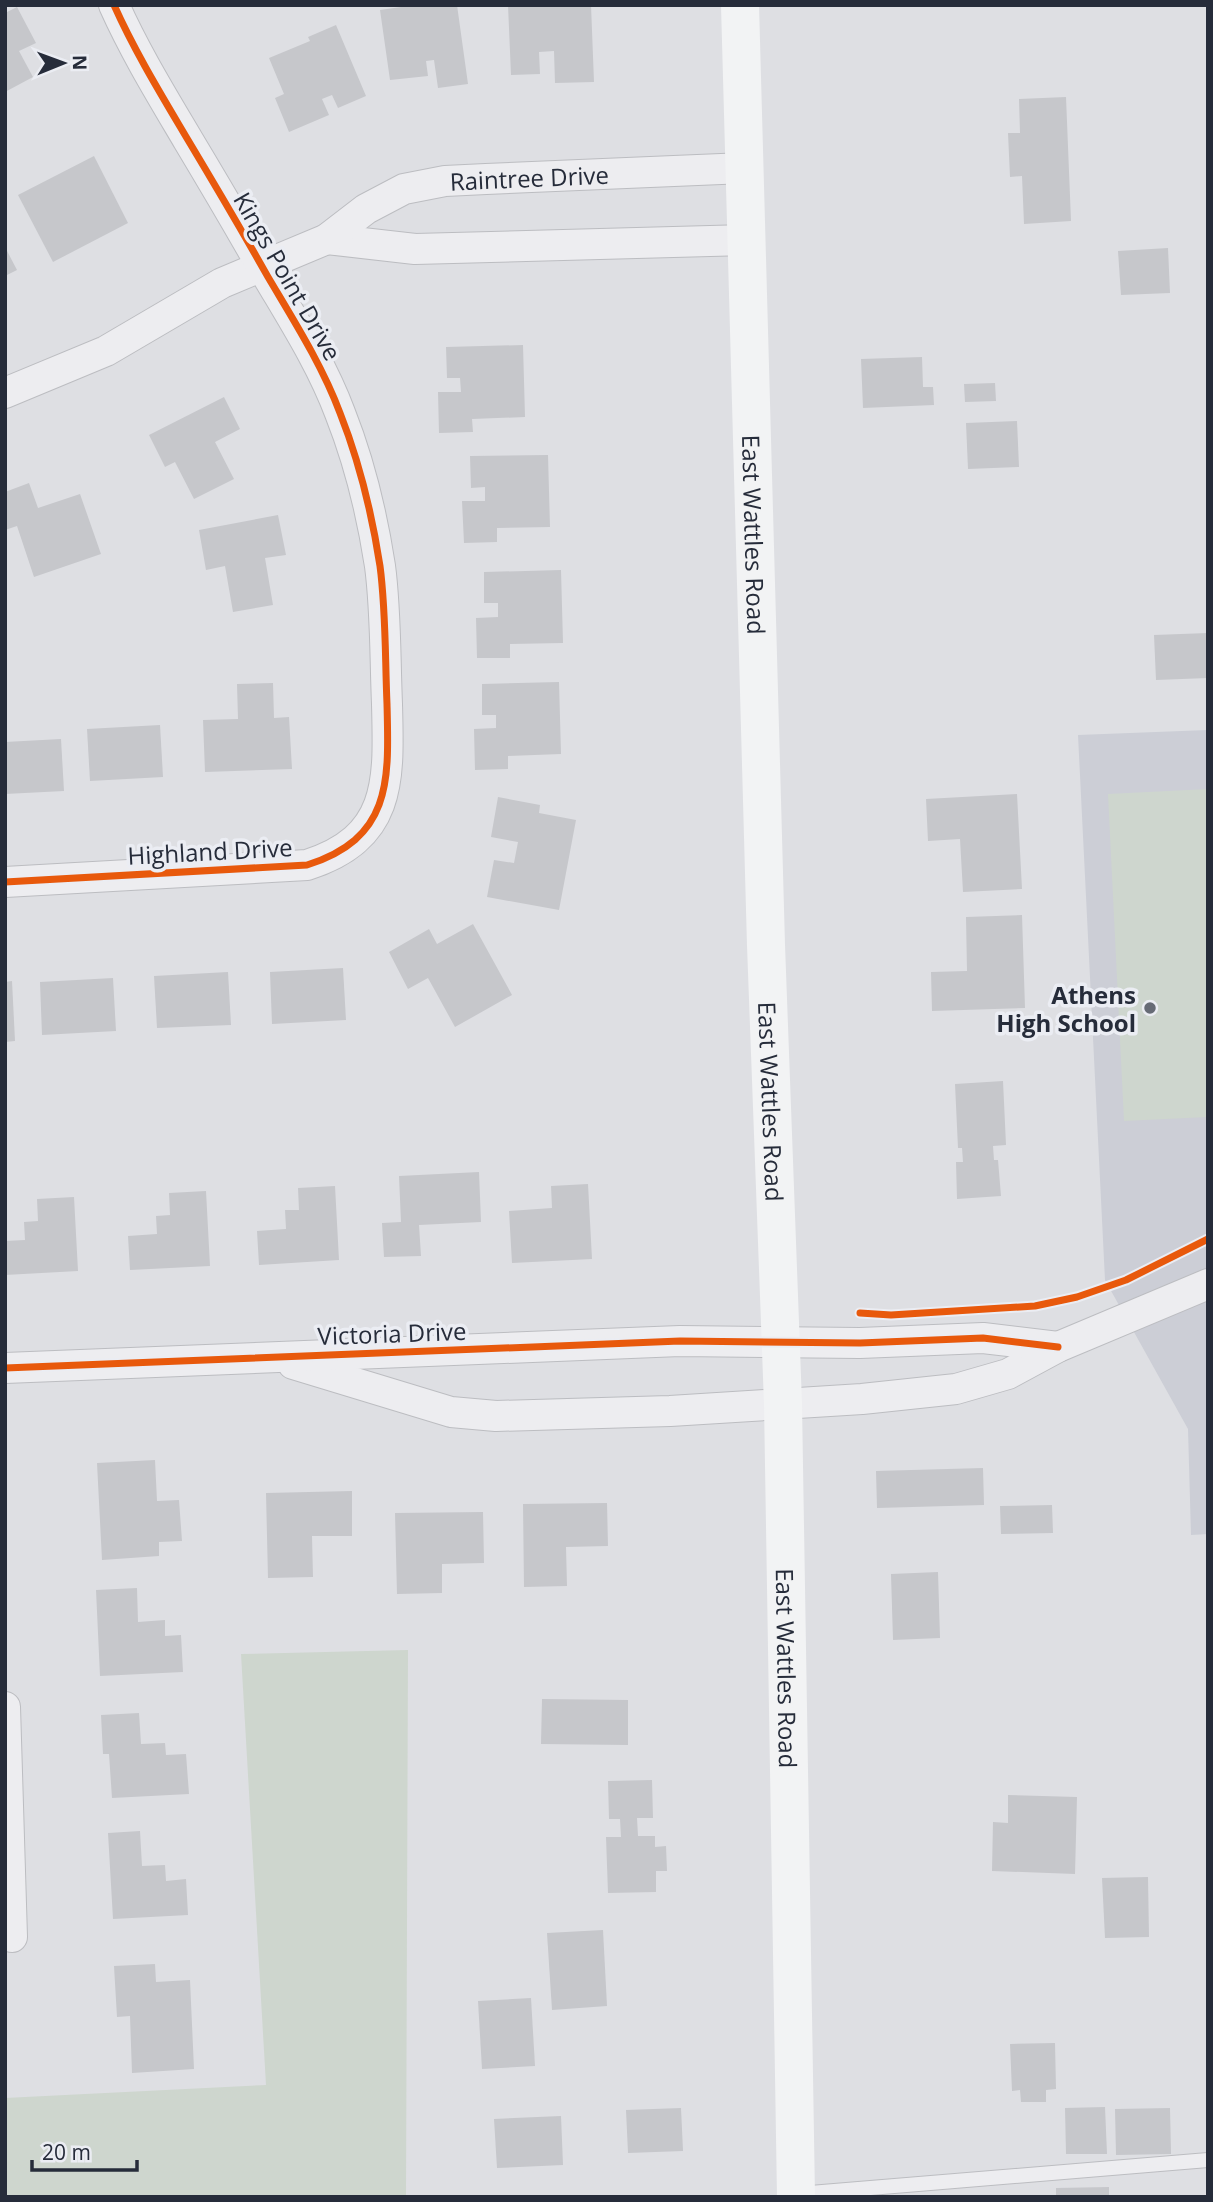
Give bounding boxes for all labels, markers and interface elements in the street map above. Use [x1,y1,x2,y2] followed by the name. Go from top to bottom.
[28,28,98,98] north arrow
[67,55,93,71] text: N
[449,157,610,197] street label: Raintree Drive
[226,186,350,366] street label: Kings Point Drive
[735,434,774,635] street label: East Wattles Road
[127,830,293,872] street label: Highland Drive
[996,978,1136,1039] place label: Athens High School
[1142,1000,1158,1016] marker: Athens High School
[752,1001,792,1202] street label: East Wattles Road
[317,1314,467,1352] street label: Victoria Drive
[769,1568,805,1769] street label: East Wattles Road
[32,2128,136,2172] scale bar
[42,2138,91,2166] text: 20 m

